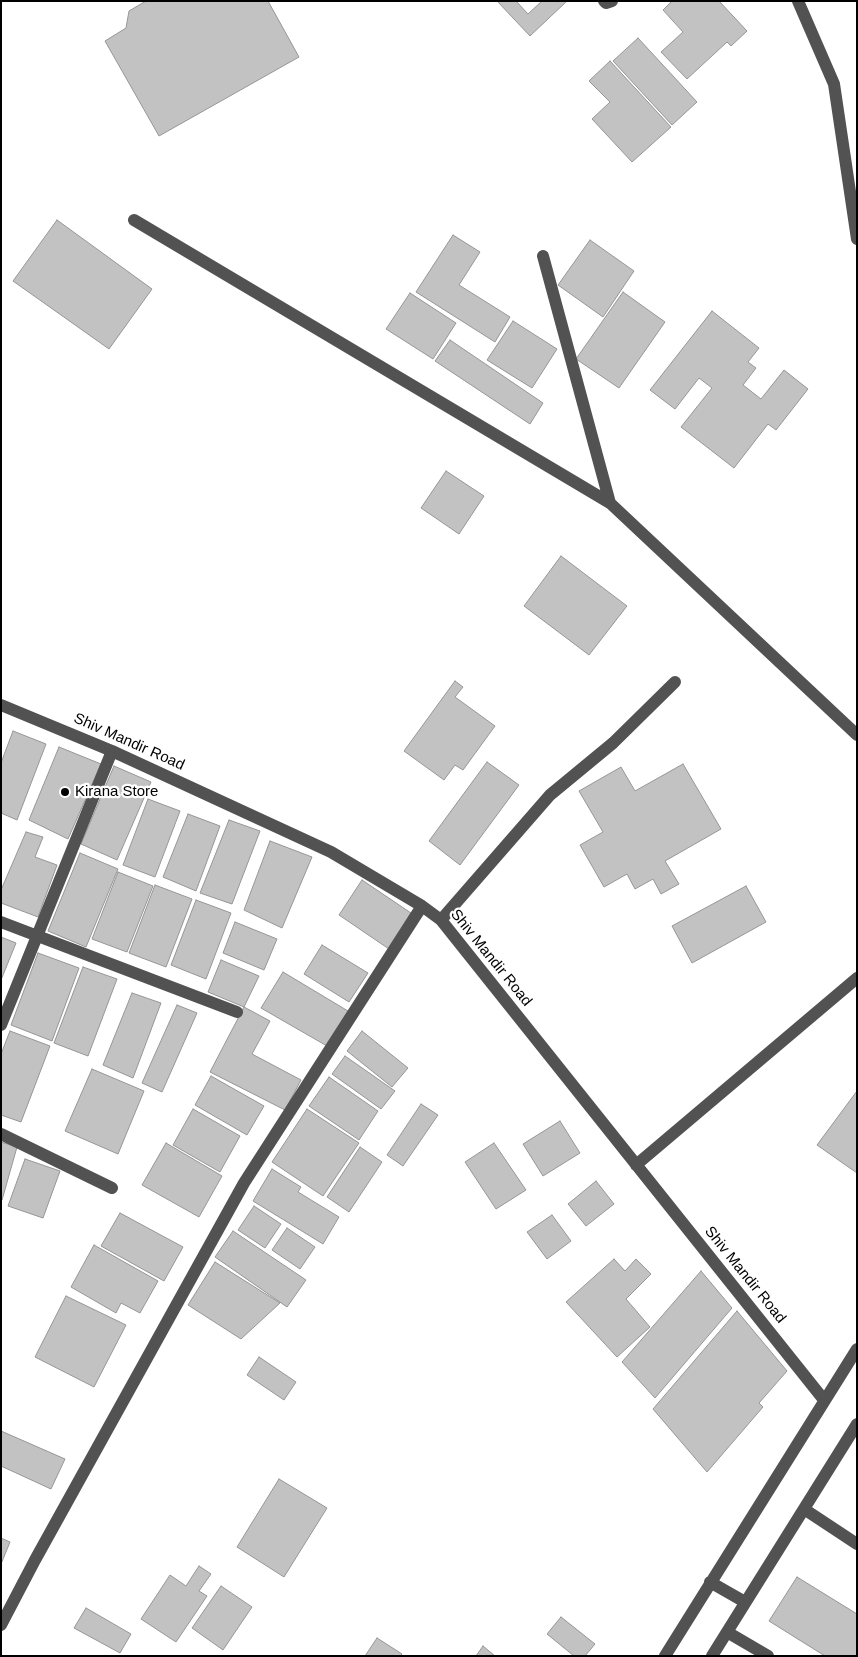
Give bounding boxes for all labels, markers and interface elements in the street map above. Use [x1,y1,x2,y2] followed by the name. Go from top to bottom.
[71,710,187,774] street label: Shiv Mandir Road
[75,783,158,801] place label: Kirana Store
[59,786,71,798] marker: Kirana Store
[446,906,536,1010] street label: Shiv Mandir Road
[700,1223,790,1327] street label: Shiv Mandir Road

